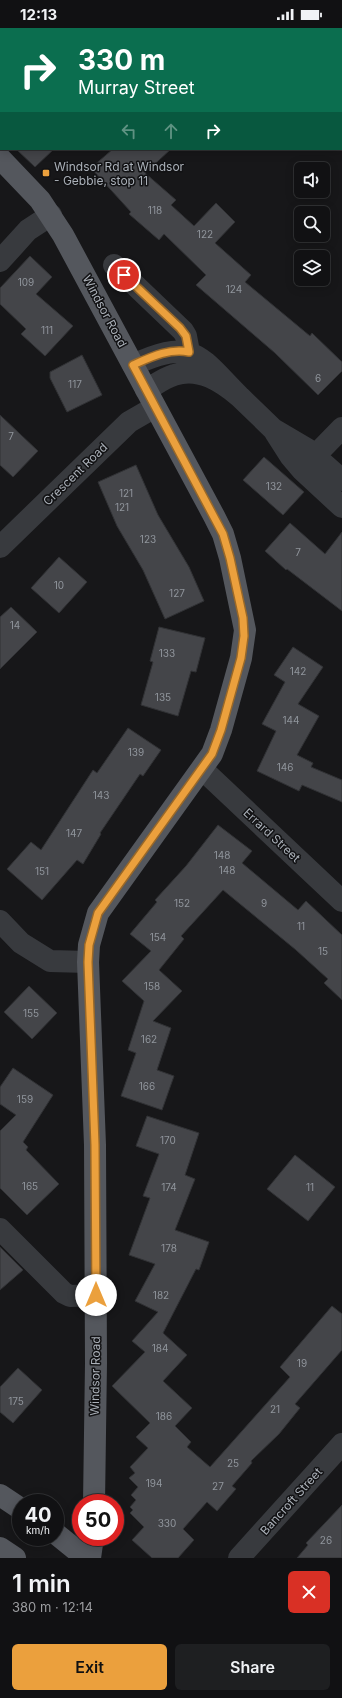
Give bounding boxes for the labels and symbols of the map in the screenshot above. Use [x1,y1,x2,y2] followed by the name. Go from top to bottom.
[54,159,185,188] place label: Windsor Rd at Windsor - Gebbie, stop 11
[41,168,51,178] marker: Windsor Rd at Windsor - Gebbie, stop 11
[148,204,162,216] house number: 118
[197,228,213,240] house number: 122
[107,258,141,292] pin
[80,272,130,350] street label: Windsor Road
[18,276,34,288] house number: 109
[226,283,242,295] house number: 124
[41,324,53,336] house number: 111
[315,372,321,384] house number: 6
[68,378,82,390] house number: 117
[8,430,14,442] house number: 7
[40,440,110,508] street label: Crescent Road
[266,480,282,492] house number: 132
[119,487,133,499] house number: 121
[115,501,129,513] house number: 121
[140,533,156,545] house number: 123
[295,546,301,558] house number: 7
[54,579,64,591] house number: 10
[169,587,185,599] house number: 127
[10,619,20,631] house number: 14
[159,647,175,659] house number: 133
[290,665,306,677] house number: 142
[155,691,171,703] house number: 135
[283,714,300,726] house number: 144
[128,746,144,758] house number: 139
[277,761,293,773] house number: 146
[93,789,109,801] house number: 143
[241,805,304,865] street label: Errard Street
[66,827,82,839] house number: 147
[214,849,230,861] house number: 148
[219,864,235,876] house number: 148
[35,865,49,877] house number: 151
[174,897,190,909] house number: 152
[261,897,267,909] house number: 9
[297,920,305,932] house number: 11
[150,931,166,943] house number: 154
[318,945,328,957] house number: 15
[144,980,160,992] house number: 158
[23,1007,39,1019] house number: 155
[141,1033,157,1045] house number: 162
[139,1080,155,1092] house number: 166
[17,1093,33,1105] house number: 159
[160,1134,176,1146] house number: 170
[22,1180,38,1192] house number: 165
[161,1181,177,1193] house number: 174
[306,1181,314,1193] house number: 11
[161,1242,177,1254] house number: 178
[75,1274,117,1316] position arrow
[153,1289,169,1301] house number: 182
[87,1336,103,1416] street label: Windsor Road
[152,1342,168,1354] house number: 184
[297,1357,307,1369] house number: 19
[8,1395,24,1407] house number: 175
[270,1403,280,1415] house number: 21
[156,1410,172,1422] house number: 186
[227,1457,239,1469] house number: 25
[257,1464,325,1538] street label: Bancroft Street
[146,1477,162,1489] house number: 194
[212,1480,224,1492] house number: 27
[72,1494,124,1546] speed limit sign: 50
[158,1517,176,1529] house number: 330
[320,1534,332,1546] house number: 26

